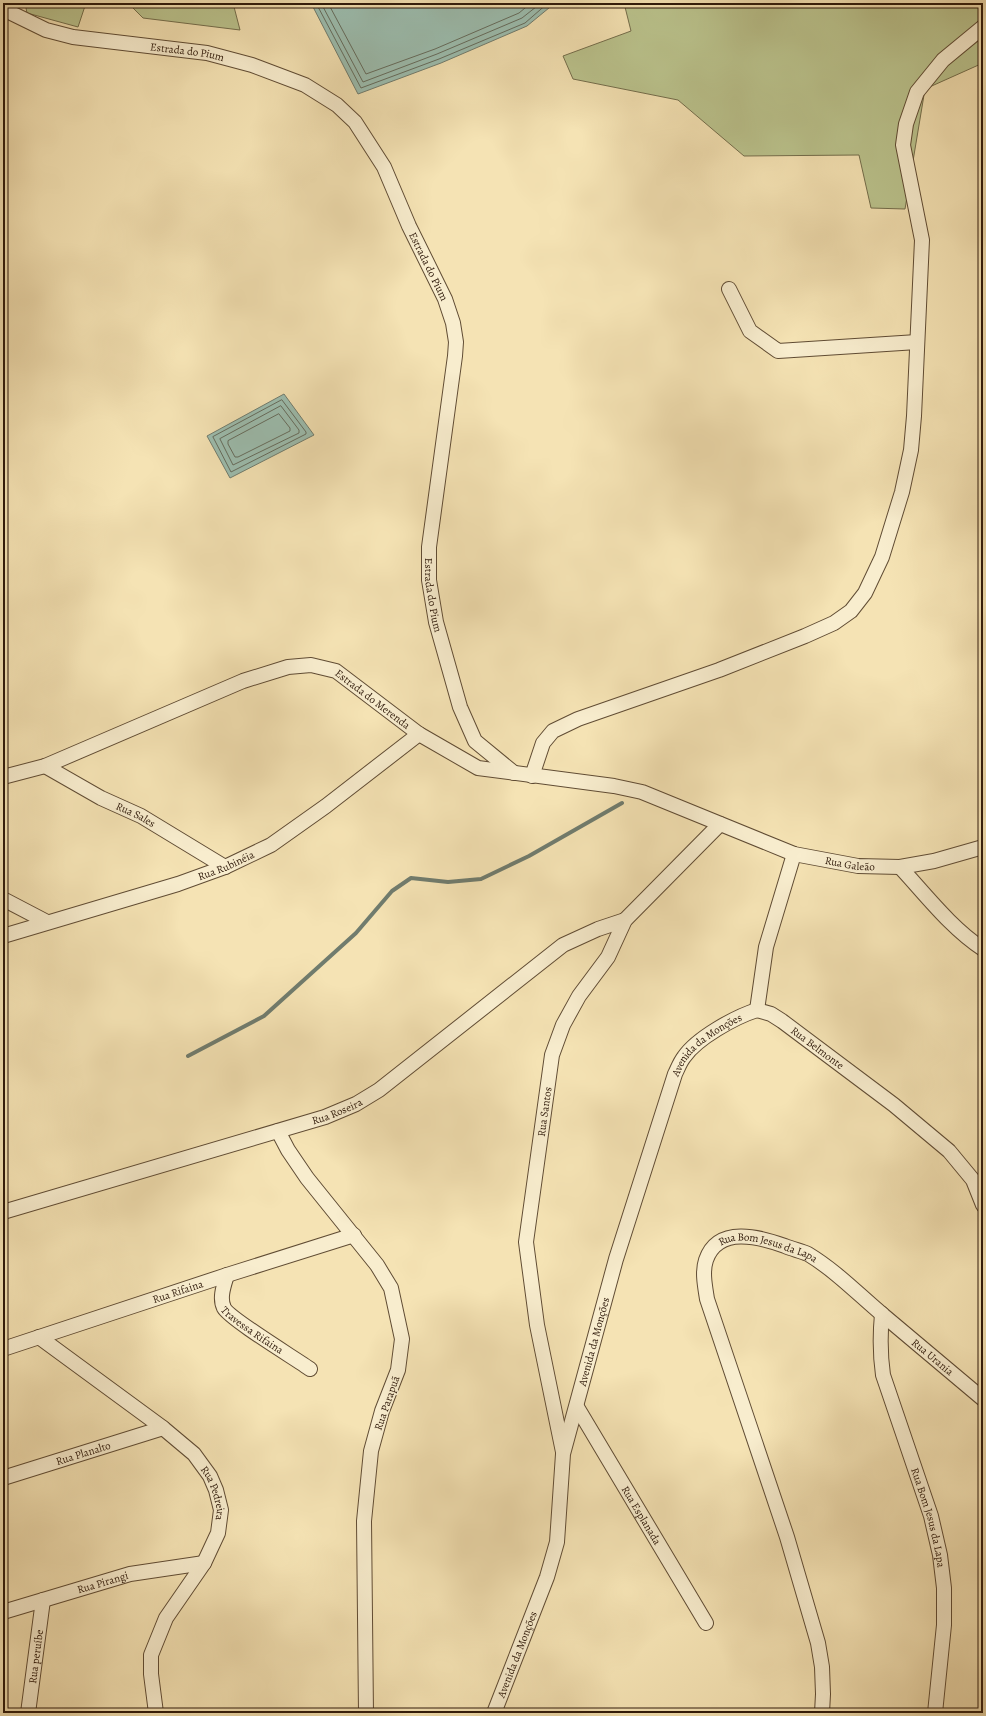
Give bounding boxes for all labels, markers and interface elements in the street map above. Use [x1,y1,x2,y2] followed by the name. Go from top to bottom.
[149,39,226,65] street label: Estrada do Pium
[406,229,452,303] street label: Estrada do Pium
[422,558,446,634] street label: Estrada do Pium
[332,665,414,733] street label: Estrada do Merenda
[114,798,158,831] street label: Rua Sales
[196,846,257,884] street label: Rua Rubinéia
[824,852,876,874] street label: Rua Galeão
[667,1009,744,1080] street label: Avenida da Monções
[788,1023,847,1073] street label: Rua Belmonte
[533,1086,555,1137] street label: Rua Santos
[310,1094,366,1128] street label: Rua Roseira
[715,1229,822,1266] street label: Rua Bom Jesus da Lapa
[150,1276,206,1307] street label: Rua Rifaina
[574,1296,613,1389] street label: Avenida da Monções
[218,1303,287,1358] street label: Travessa Rifaina
[909,1335,958,1379] street label: Rua Urania
[371,1373,404,1432] street label: Rua Parapuã
[54,1437,113,1469] street label: Rua Planalto
[197,1463,229,1522] street label: Rua Pedreira
[908,1466,949,1569] street label: Rua Bom Jesus da Lapa
[618,1483,666,1548] street label: Rua Esplanada
[75,1567,130,1597] street label: Rua Pirangi
[493,1609,540,1701] street label: Avenida da Monções
[24,1629,47,1684] street label: Rua peruíbe

